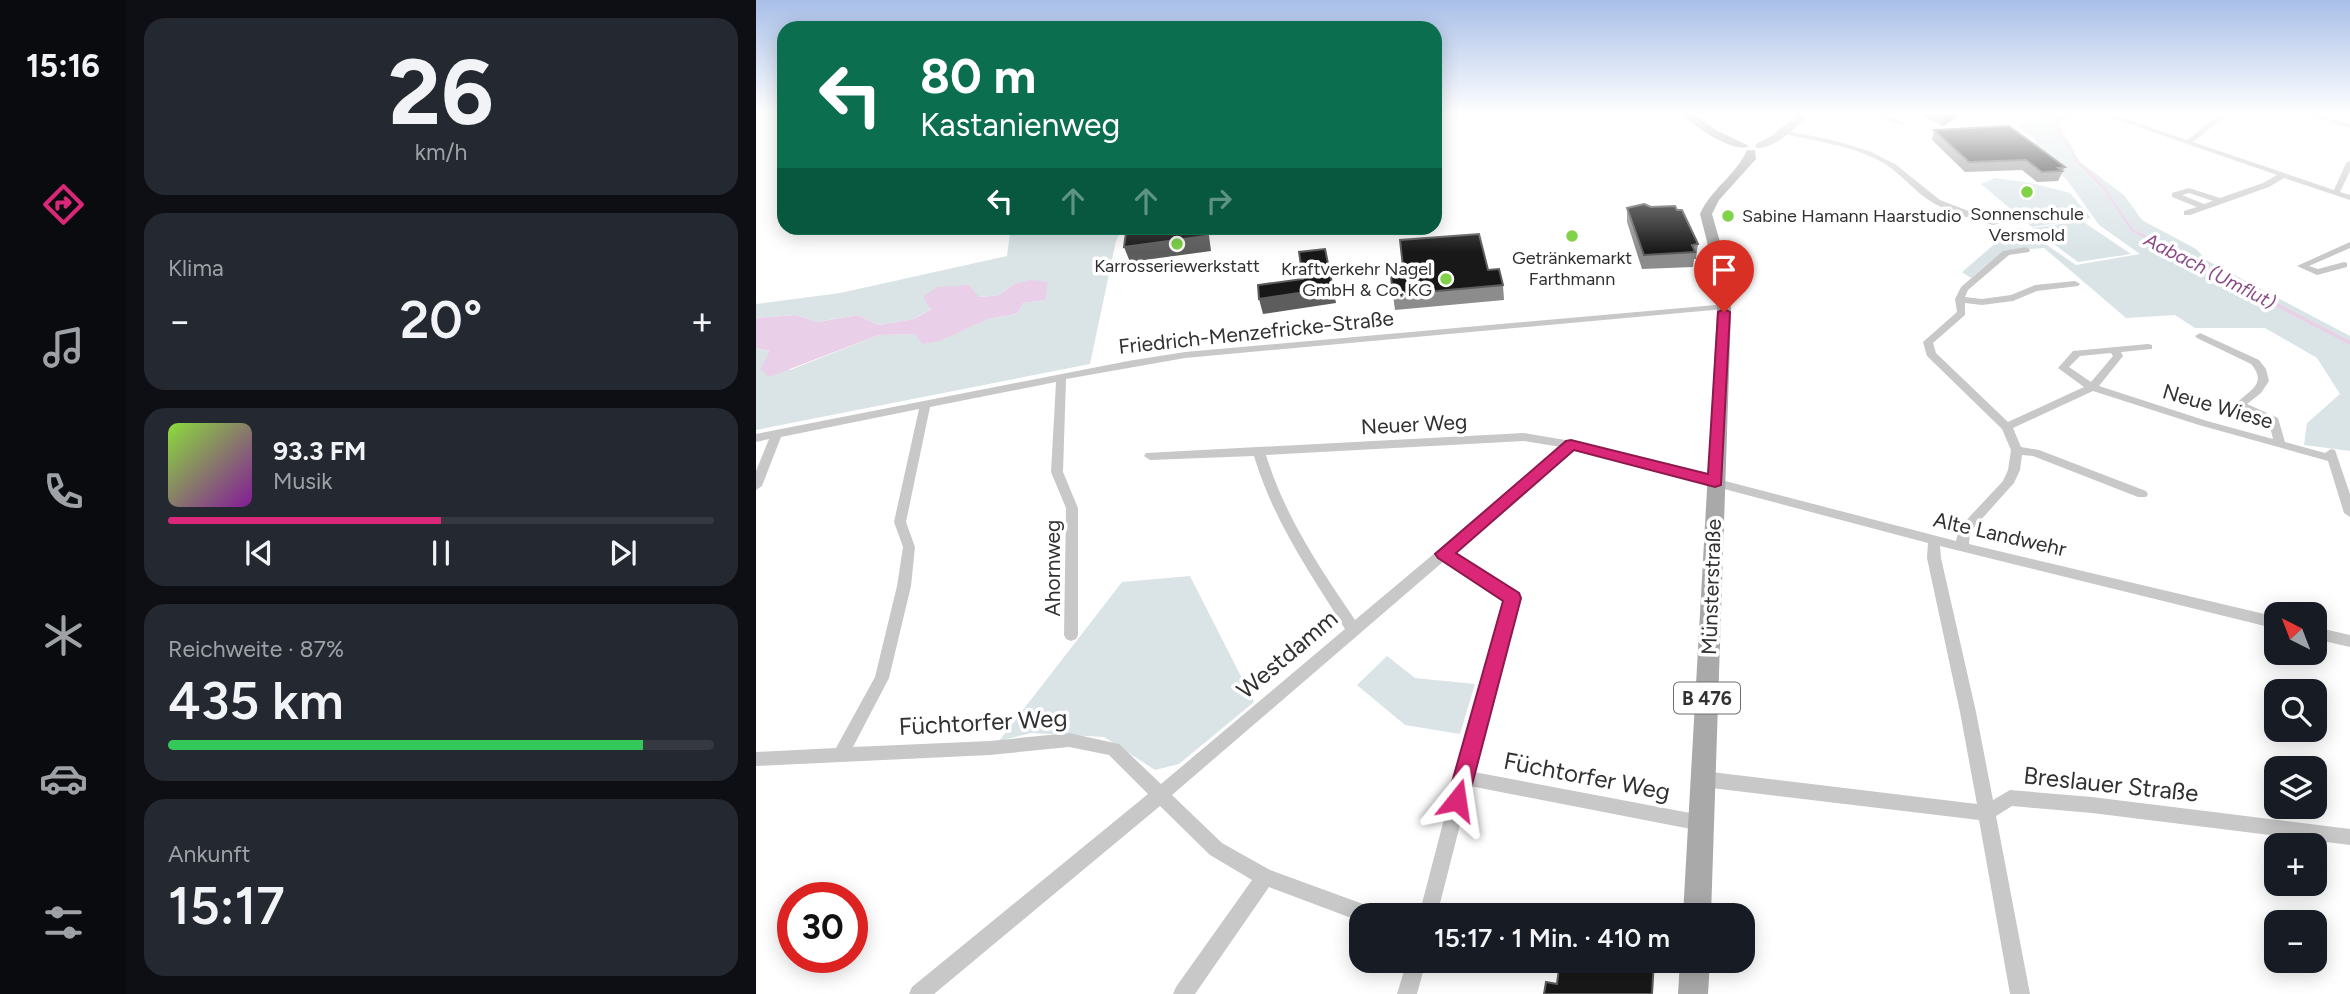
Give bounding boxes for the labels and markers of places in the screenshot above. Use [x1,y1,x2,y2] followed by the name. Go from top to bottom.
[2019,184,2035,200] marker: Sonnenschule Versmold
[1970,203,2084,246] place label: Sonnenschule Versmold
[1742,205,1961,227] place label: Sabine Hamann Haarstudio
[1720,208,1736,224] marker: Sabine Hamann Haarstudio
[1564,228,1580,244] marker: Getränkemarkt Farthmann
[1169,236,1185,252] marker: Karrosseriewerkstatt
[1694,240,1754,312] pin
[1512,247,1632,290] place label: Getränkemarkt Farthmann
[1094,255,1260,277] place label: Karrosseriewerkstatt
[1281,258,1432,301] place label: Kraftverkehr Nagel GmbH & Co. KG
[1438,271,1454,287] marker: Kraftverkehr Nagel GmbH & Co. KG

